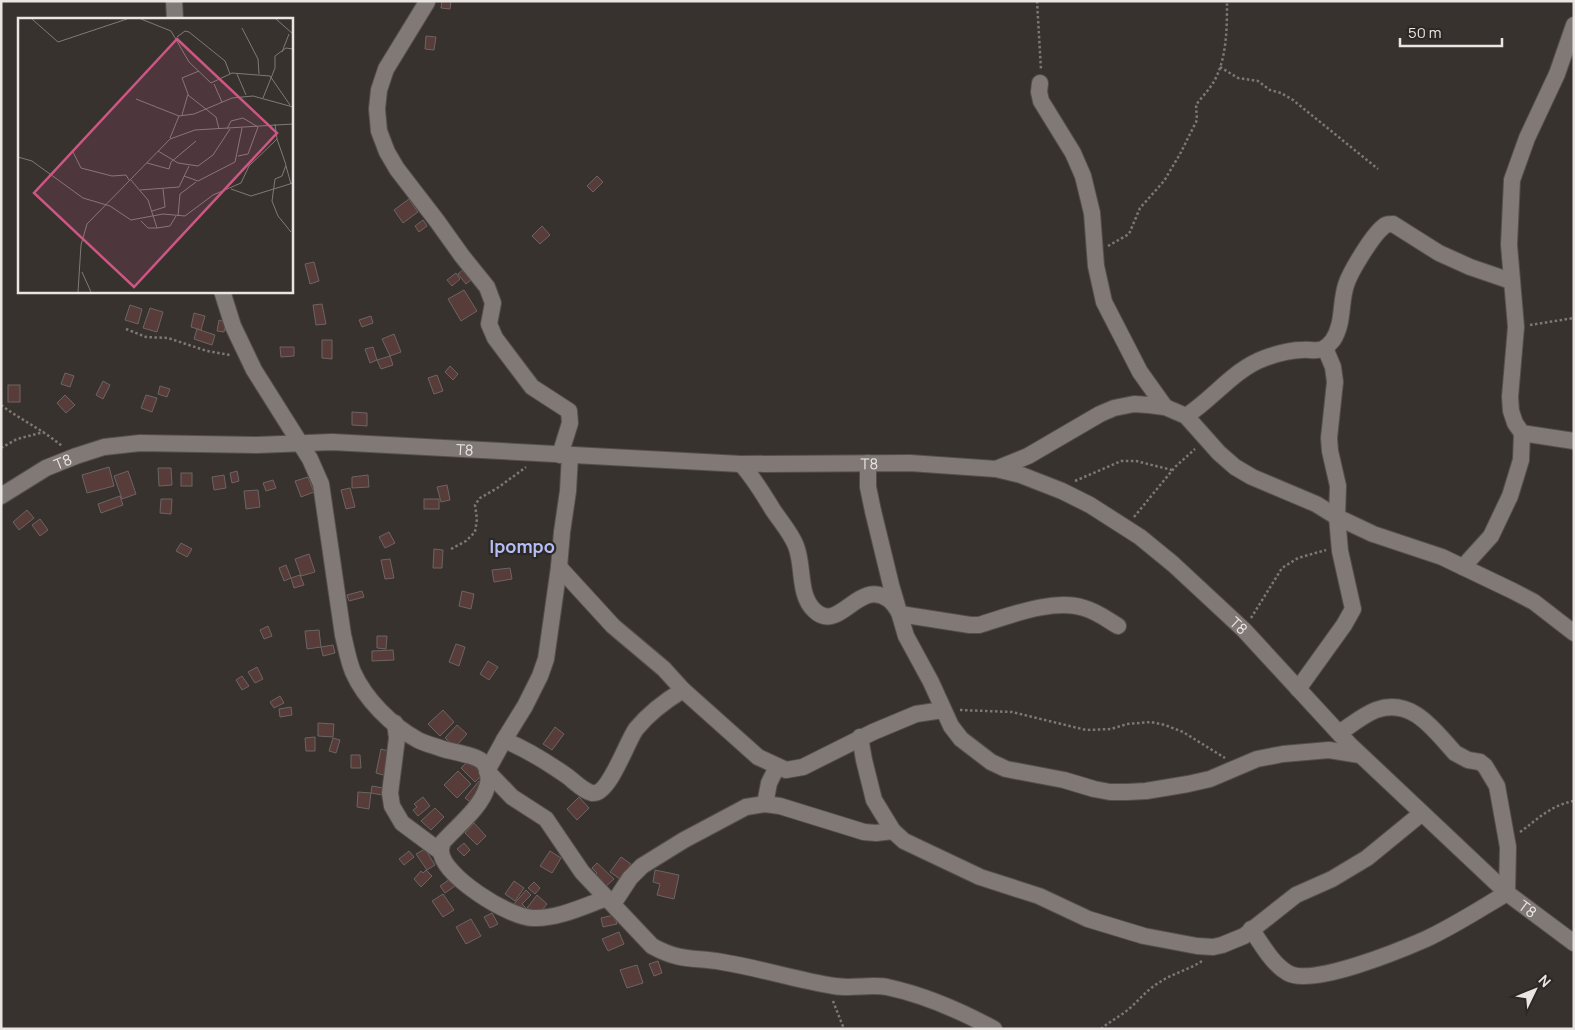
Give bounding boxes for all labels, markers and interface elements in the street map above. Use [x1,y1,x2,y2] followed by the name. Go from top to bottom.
[1400,15,1502,47] scale bar
[18,18,292,292] inset map
[1408,22,1442,43] text: 50 m
[455,438,474,460] street label: T8
[51,448,75,474] street label: T8
[860,453,878,474] street label: T8
[489,534,555,558] district label: Ipompo
[1225,612,1253,639] street label: T8
[1515,895,1541,922] street label: T8
[1510,965,1560,1015] north arrow
[1534,971,1555,991] text: N

